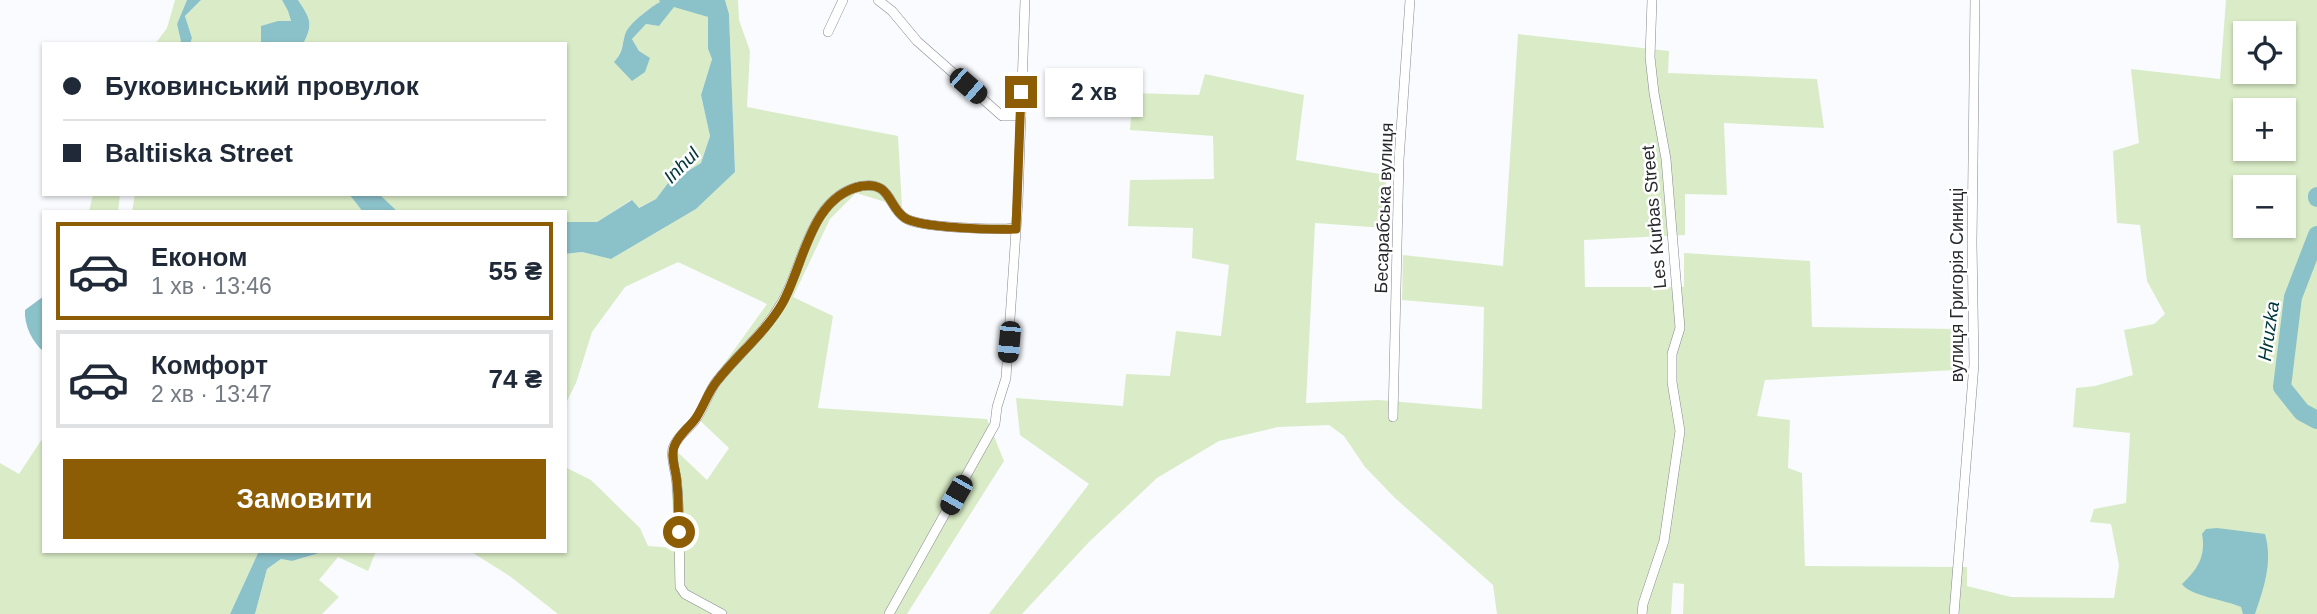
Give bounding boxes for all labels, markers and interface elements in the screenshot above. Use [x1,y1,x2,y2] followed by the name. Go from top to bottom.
[2233,21,2296,238] map controls
[2233,21,2296,84] button: locate
[946,64,991,108] car
[1046,68,1144,116] callout: 2 хв
[105,71,419,101] text: Буковинський провулок
[1005,76,1037,108] route end
[1071,79,1117,105] text: 2 хв
[2233,98,2296,161] button: +
[1371,122,1397,294] street label: Бесарабська вулиця
[105,138,293,168] text: Baltiiska Street
[659,143,704,187] water label: Inhul
[1638,144,1670,290] street label: Les Kurbas Street
[2233,175,2296,238] button: −
[1947,188,1967,382] street label: вулиця Григорія Синиці
[67,240,130,303] icon: car
[151,242,247,272] text: Економ
[489,256,542,286] text: 55 ₴
[151,273,272,299] text: 1 хв · 13:46
[2254,300,2283,362] water label: Hruzka
[997,320,1022,364] car
[67,348,130,411] icon: car
[151,350,268,380] text: Комфорт
[489,364,542,394] text: 74 ₴
[151,381,272,407] text: 2 хв · 13:47
[63,459,546,539] button: Замовити
[937,472,976,518] car
[663,516,695,548] route start

